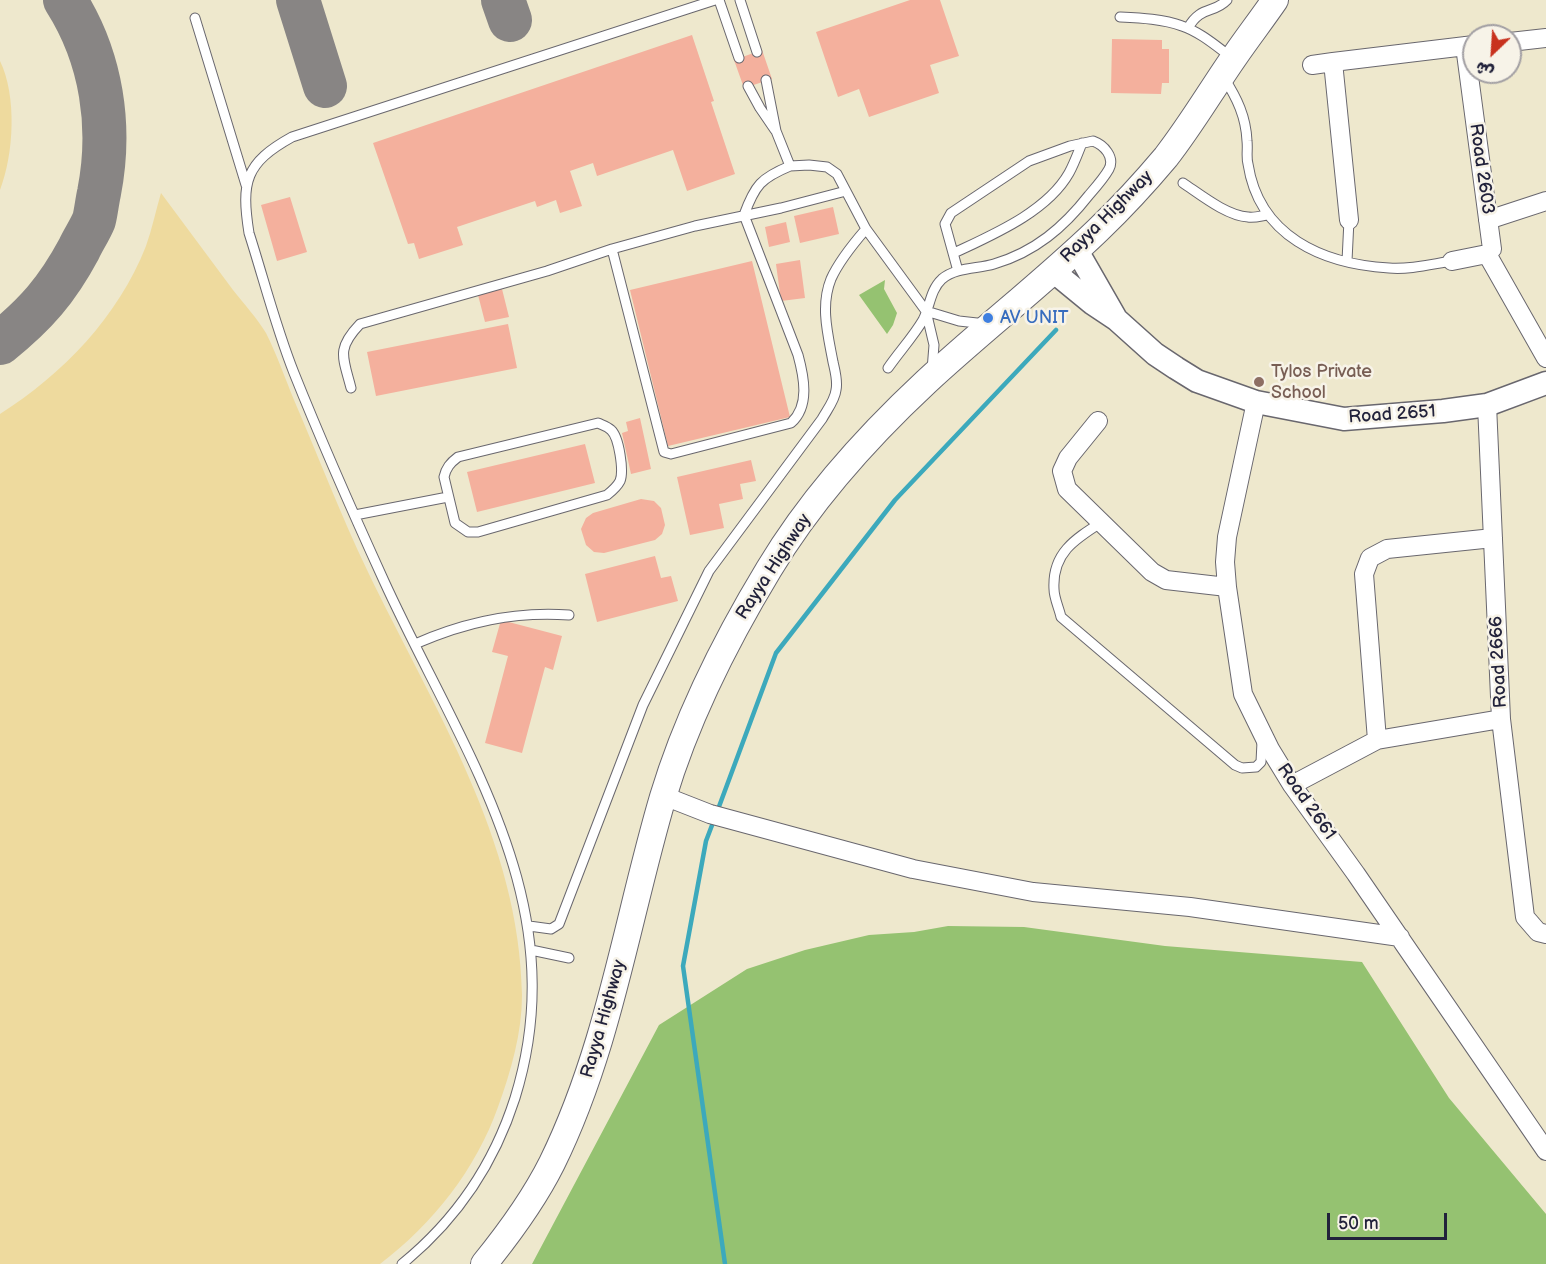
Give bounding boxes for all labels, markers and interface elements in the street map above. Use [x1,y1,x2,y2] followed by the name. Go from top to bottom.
[1462,24,1522,84] north arrow
[1473,57,1497,81] text: ش
[1464,122,1498,216] street label: Road 2603
[1056,166,1158,268] street label: Rayya Highway
[1000,307,1069,329] place label: AV UNIT
[981,311,995,325] marker: AV UNIT
[1271,361,1372,404] place label: Tylos Private School
[1252,375,1266,389] marker: Tylos Private School
[1348,401,1436,429] street label: Road 2651
[732,510,816,624] street label: Rayya Highway
[1486,615,1512,709] street label: Road 2666
[1272,760,1340,844] street label: Road 2661
[577,958,631,1080] street label: Rayya Highway
[1330,1201,1450,1239] scale bar
[1338,1213,1379,1234] text: 50 m

